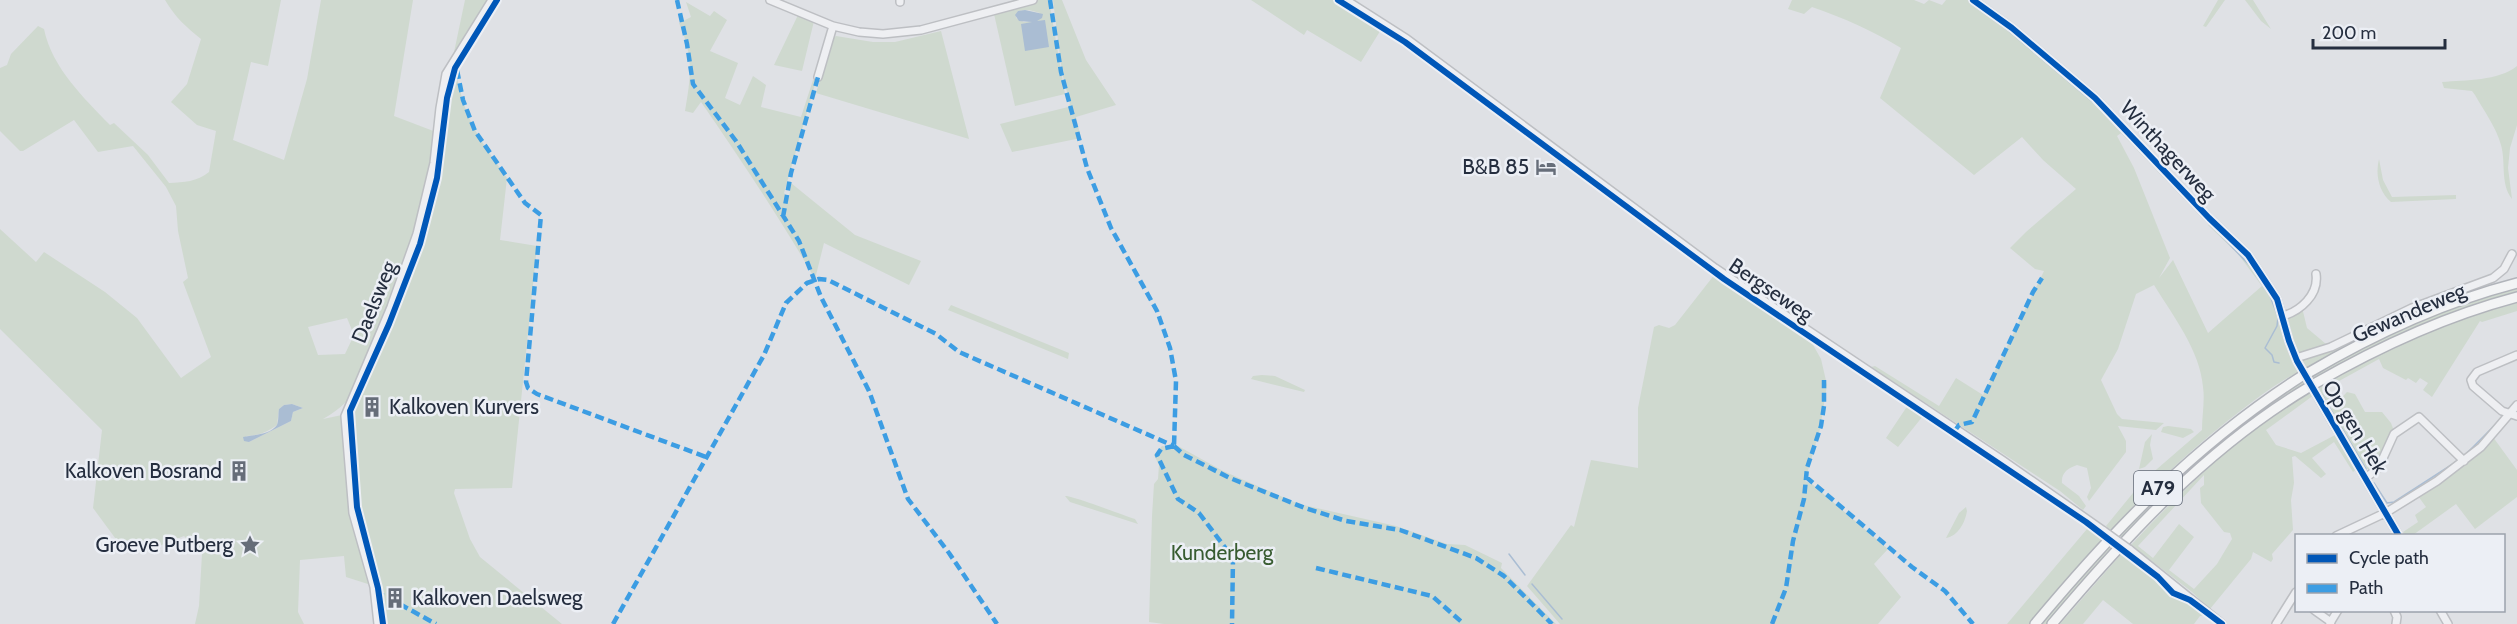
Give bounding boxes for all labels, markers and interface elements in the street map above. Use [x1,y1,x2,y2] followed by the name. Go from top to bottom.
[2313,12,2445,50] scale bar
[2322,22,2376,44] text: 200 m
[2115,95,2222,207] street label: Winthagerweg
[1462,154,1529,179] place label: B&B 85
[1534,155,1558,179] hotel icon: B&B 85
[1724,252,1819,327] street label: Bergseweg
[346,257,401,346] street label: Daelsweg
[2348,277,2470,348] street label: Gewandeweg
[2318,375,2393,479] street label: Op gen Hek
[389,394,539,419] place label: Kalkoven Kurvers
[360,395,384,419] building icon: Kalkoven Kurvers
[65,458,222,483] place label: Kalkoven Bosrand
[227,459,251,483] building icon: Kalkoven Bosrand
[2134,471,2182,505] road number: A79
[95,532,234,557] place label: Groeve Putberg
[238,533,262,557] place icon: Groeve Putberg
[2295,534,2505,612] legend
[1171,540,1274,565] park label: Kunderberg
[2349,547,2429,569] text: Cycle path
[2349,577,2383,599] text: Path
[412,585,583,610] place label: Kalkoven Daelsweg
[383,586,407,610] building icon: Kalkoven Daelsweg

